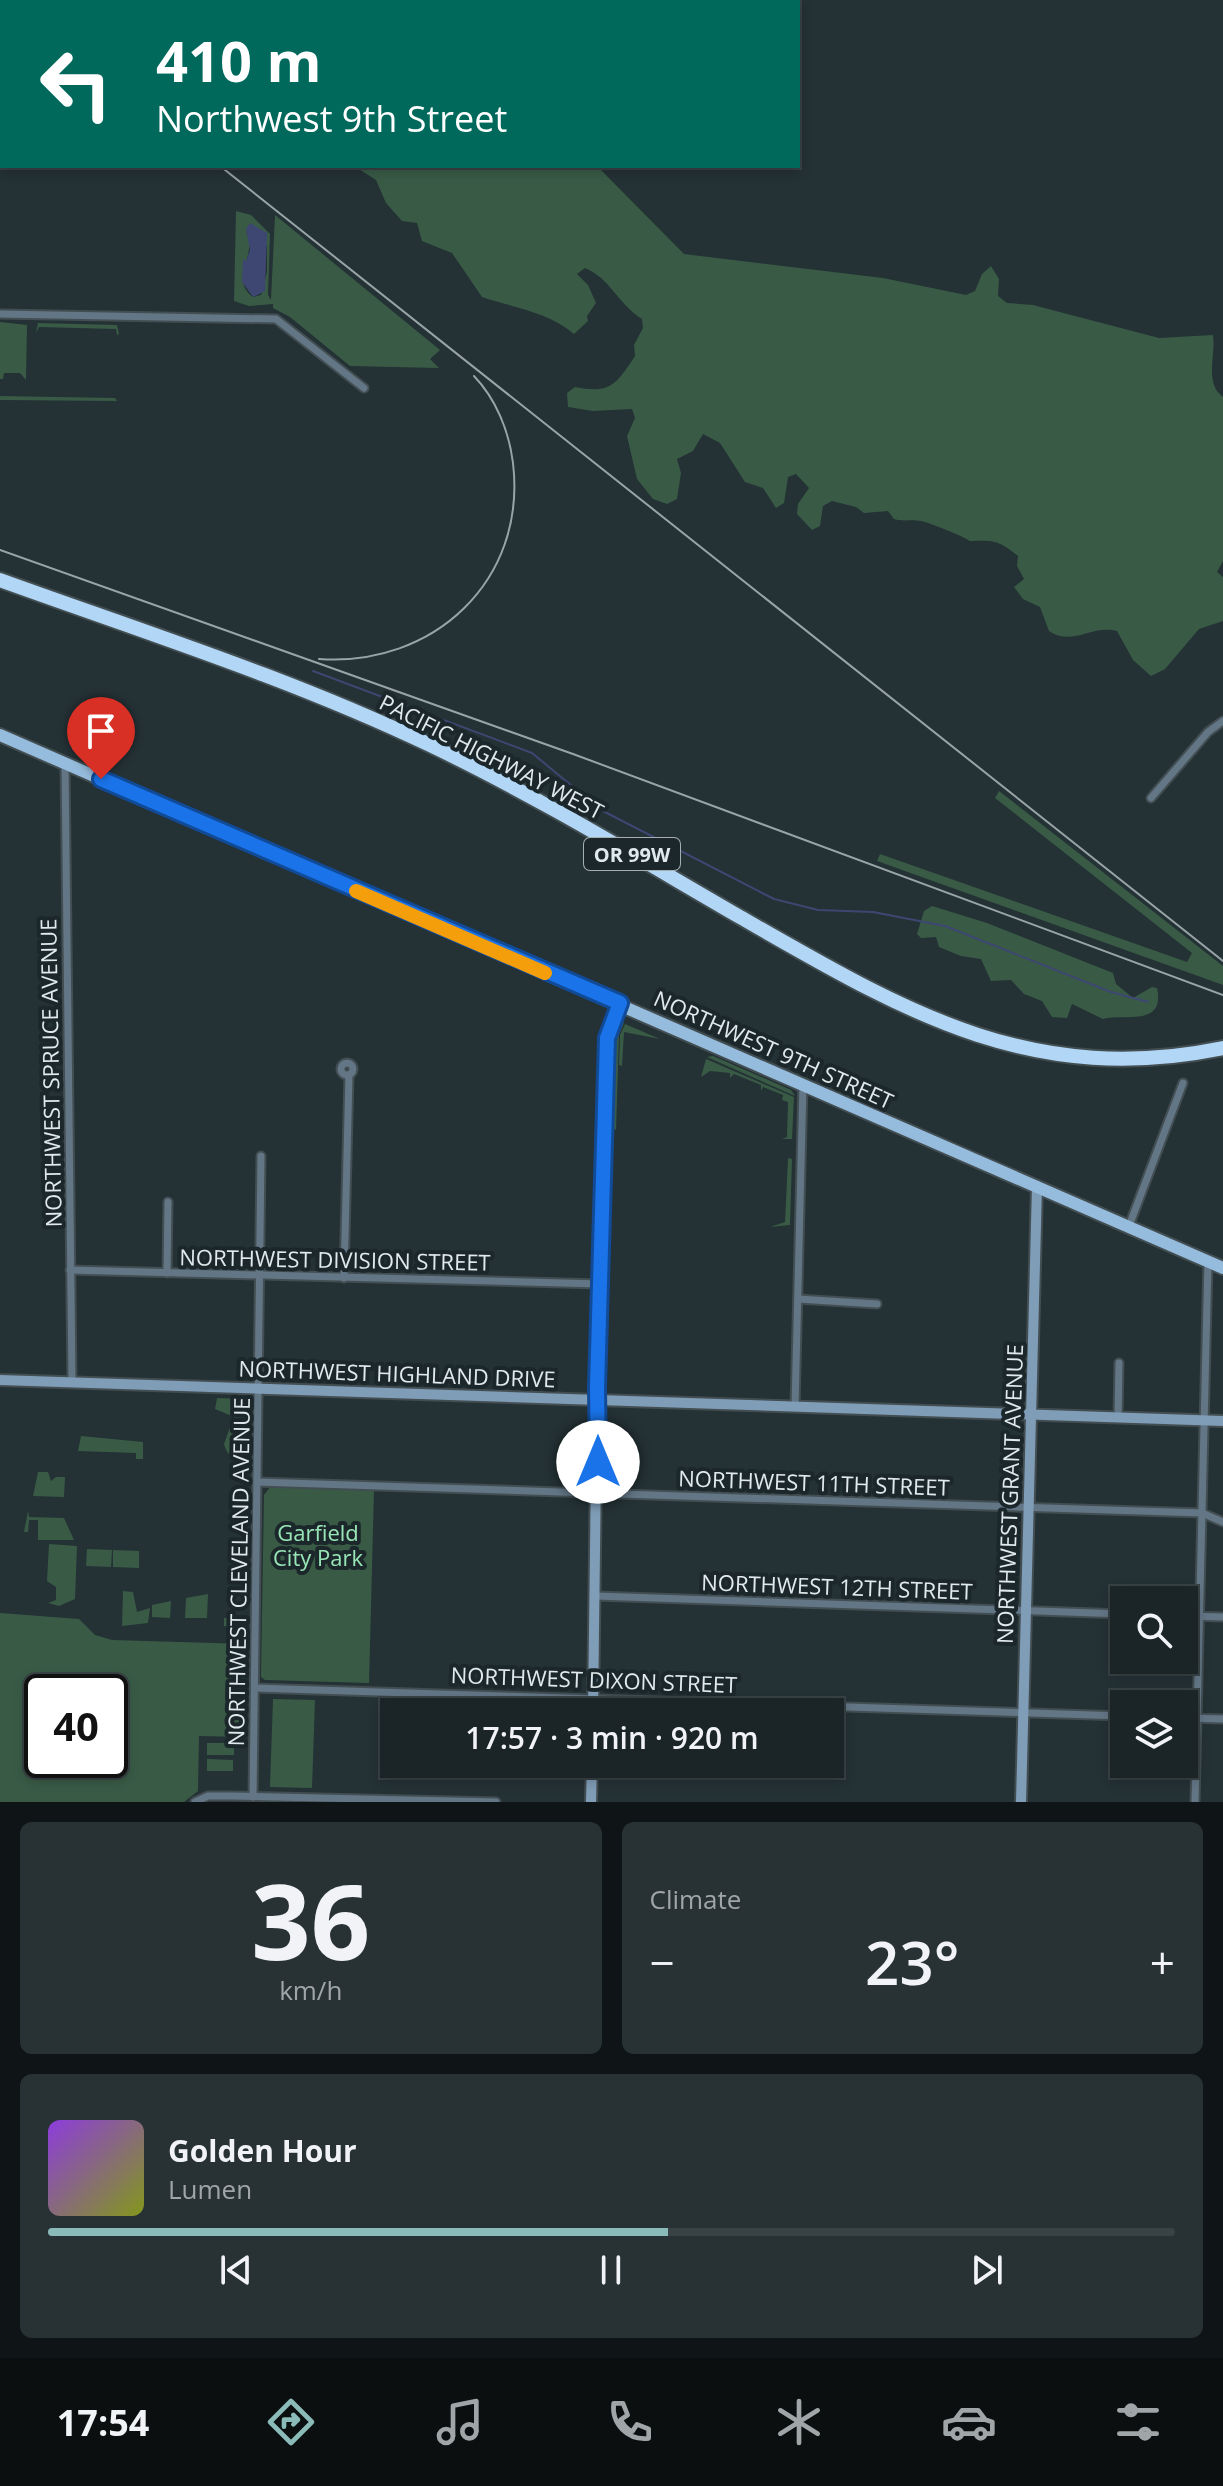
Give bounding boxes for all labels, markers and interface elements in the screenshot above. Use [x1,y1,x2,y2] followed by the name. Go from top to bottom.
[156,22,322,98] text: 410 m
[24,32,128,136] icon: left
[156,94,507,143] text: Northwest 9th Street
[375,686,609,826] street label: PACIFIC HIGHWAY WEST
[67,697,135,779] pin
[79,709,123,753] icon: arrive
[584,838,680,870] road number: OR 99W
[32,918,68,1228] street label: NORTHWEST SPRUCE AVENUE
[650,983,898,1115] street label: NORTHWEST 9TH STREET
[179,1241,491,1277] street label: NORTHWEST DIVISION STREET
[989,1344,1029,1644] street label: NORTHWEST GRANT AVENUE
[238,1352,556,1394] street label: NORTHWEST HIGHLAND DRIVE
[220,1397,256,1747] street label: NORTHWEST CLEVELAND AVENUE
[556,1420,640,1504] position arrow
[678,1462,950,1502] street label: NORTHWEST 11TH STREET
[273,1517,363,1572] park label: Garfield City Park
[701,1566,973,1606] street label: NORTHWEST 12TH STREET
[1110,1586,1198,1778] map controls
[1110,1586,1198,1674] button: search
[450,1659,738,1699] street label: NORTHWEST DIXON STREET
[24,1674,128,1778] speed limit sign: 40
[1110,1690,1198,1778] button: layers
[465,1717,759,1758] text: 17:57 · 3 min · 920 m
[251,1849,370,1990] text: 36
[650,1881,741,1917] text: Climate
[865,1921,959,2003] text: 23°
[650,1932,675,1992] text: −
[1150,1932,1175,1992] text: +
[279,1972,342,2008] text: km/h
[168,2130,357,2171] text: Golden Hour
[168,2171,252,2207] text: Lumen
[214,2248,258,2292] icon: previous
[589,2248,633,2292] icon: pause
[965,2248,1009,2292] icon: next
[263,2394,319,2450] icon: directions
[432,2394,488,2450] icon: music
[602,2394,658,2450] icon: phone
[771,2394,827,2450] icon: climate
[941,2394,997,2450] icon: car
[1110,2394,1166,2450] icon: filters
[57,2398,149,2447] text: 17:54

